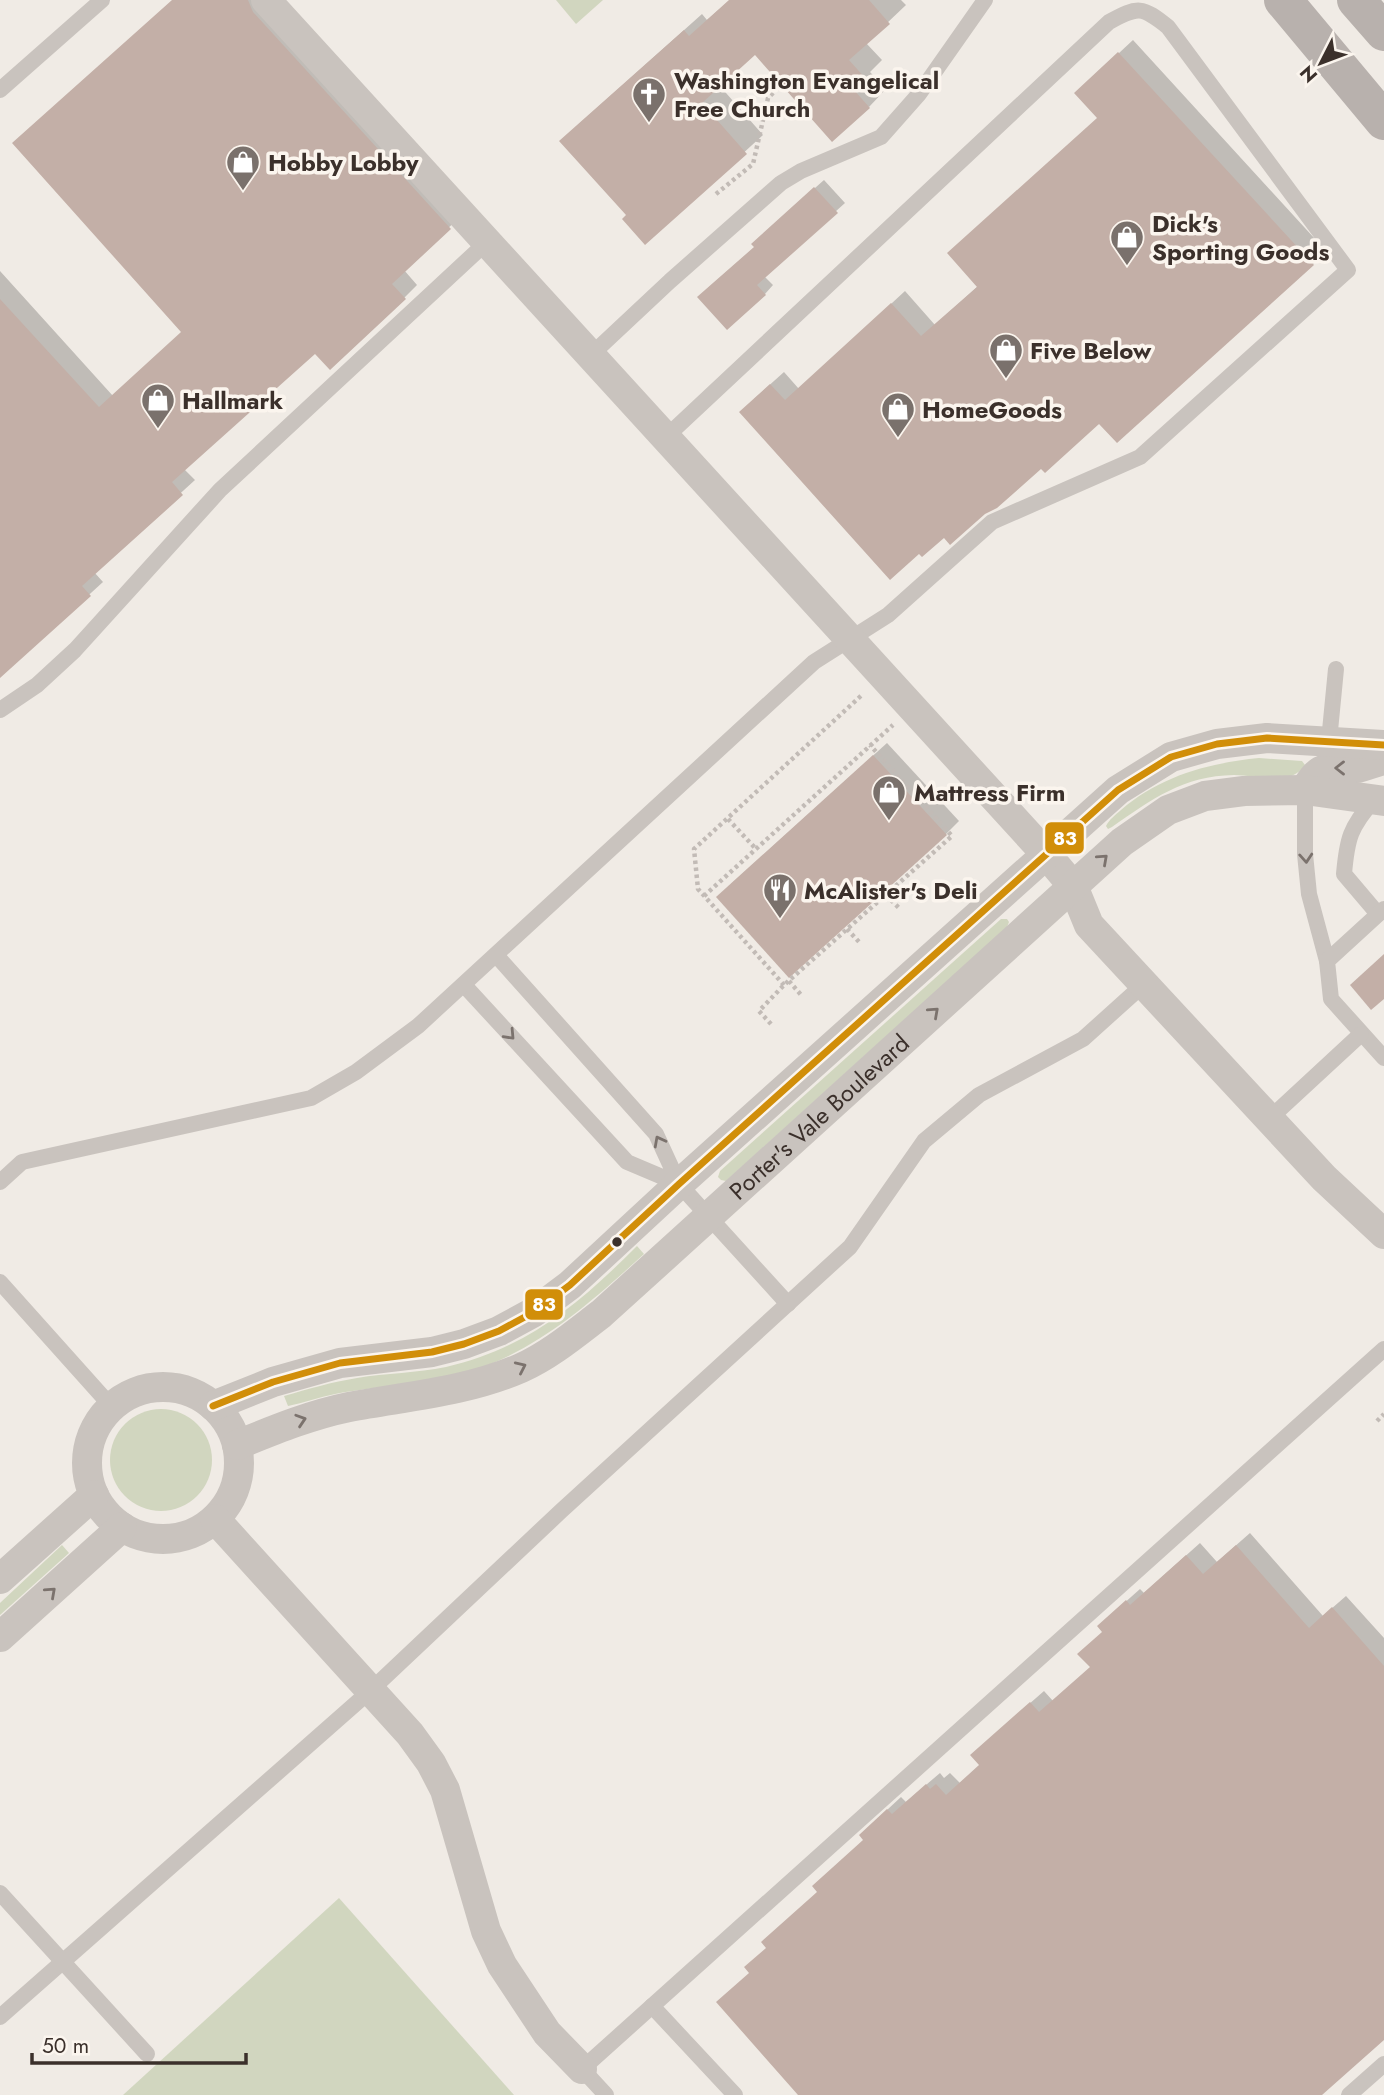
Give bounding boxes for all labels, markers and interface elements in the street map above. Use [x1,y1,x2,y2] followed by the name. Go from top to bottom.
[1286,28,1356,98] north arrow
[1294,59,1324,89] text: N
[674,63,939,126] place label: Washington Evangelical Free Church
[630,75,668,124] church icon: Washington Evangelical Free Church
[224,143,262,192] shop icon: Hobby Lobby
[268,145,419,180] place label: Hobby Lobby
[1152,206,1329,269] place label: Dick's Sporting Goods
[1108,218,1146,267] shop icon: Dick's Sporting Goods
[987,331,1025,380] shop icon: Five Below
[1030,333,1152,368] place label: Five Below
[139,381,177,430] shop icon: Hallmark
[182,383,283,418] place label: Hallmark
[879,390,917,439] shop icon: HomeGoods
[922,392,1062,427] place label: HomeGoods
[1334,760,1345,776] one-way arrow
[870,773,908,822] shop icon: Mattress Firm
[914,775,1065,810] place label: Mattress Firm
[1044,821,1085,855] line badge: 83
[1053,825,1077,852] text: 83
[1298,853,1313,864] one-way arrow
[1095,855,1108,867] one-way arrow
[761,871,799,920] restaurant icon: McAlister's Deli
[804,873,978,908] place label: McAlister's Deli
[926,1008,939,1020] one-way arrow
[721,1026,917,1208] street label: Porter's Vale Boulevard
[502,1027,514,1040] one-way arrow
[653,1136,667,1149] one-way arrow
[610,1235,624,1249] unlabelled marker
[524,1288,564,1321] line badge: 83
[532,1291,556,1318] text: 83
[514,1361,526,1375] one-way arrow
[294,1414,306,1428] one-way arrow
[43,1587,56,1600] one-way arrow
[32,2022,245,2066] scale bar
[42,2031,89,2061] text: 50 m

